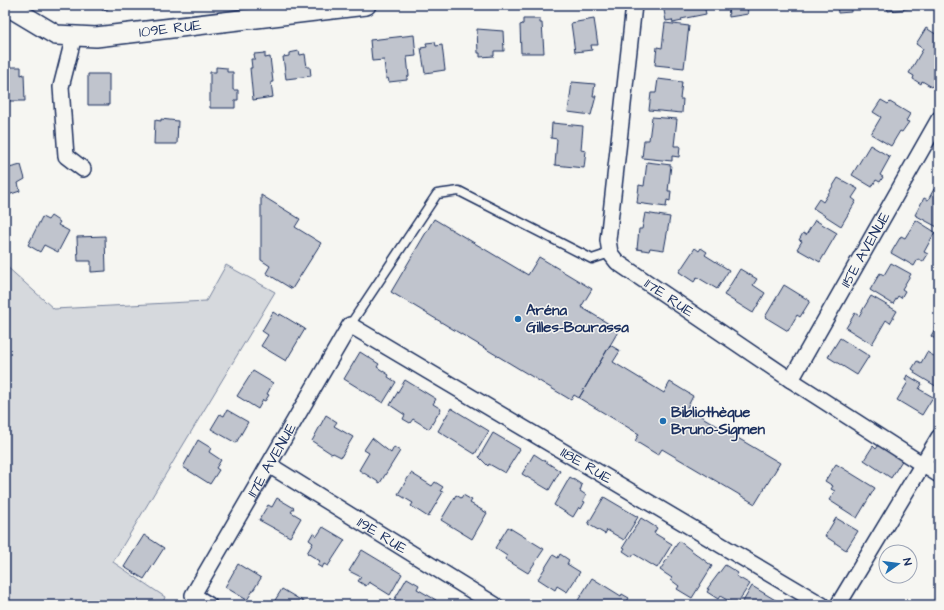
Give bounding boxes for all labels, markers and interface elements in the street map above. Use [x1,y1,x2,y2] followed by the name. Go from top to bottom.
[138,15,203,43] street label: 109E RUE
[836,208,895,291] street label: 115E AVENUE
[640,273,698,322] street label: 117E RUE
[526,300,629,338] place label: Aréna Gilles-Bourassa
[513,314,523,324] marker: Aréna Gilles-Bourassa
[671,402,766,442] place label: Bibliothèque Bruno-Sigmen
[658,416,668,426] marker: Bibliothèque Bruno-Sigmen
[242,419,302,501] street label: 117E AVENUE
[556,442,616,489] street label: 118E RUE
[353,512,411,559] street label: 119E RUE
[878,544,918,584] north arrow
[899,557,915,567] text: N

